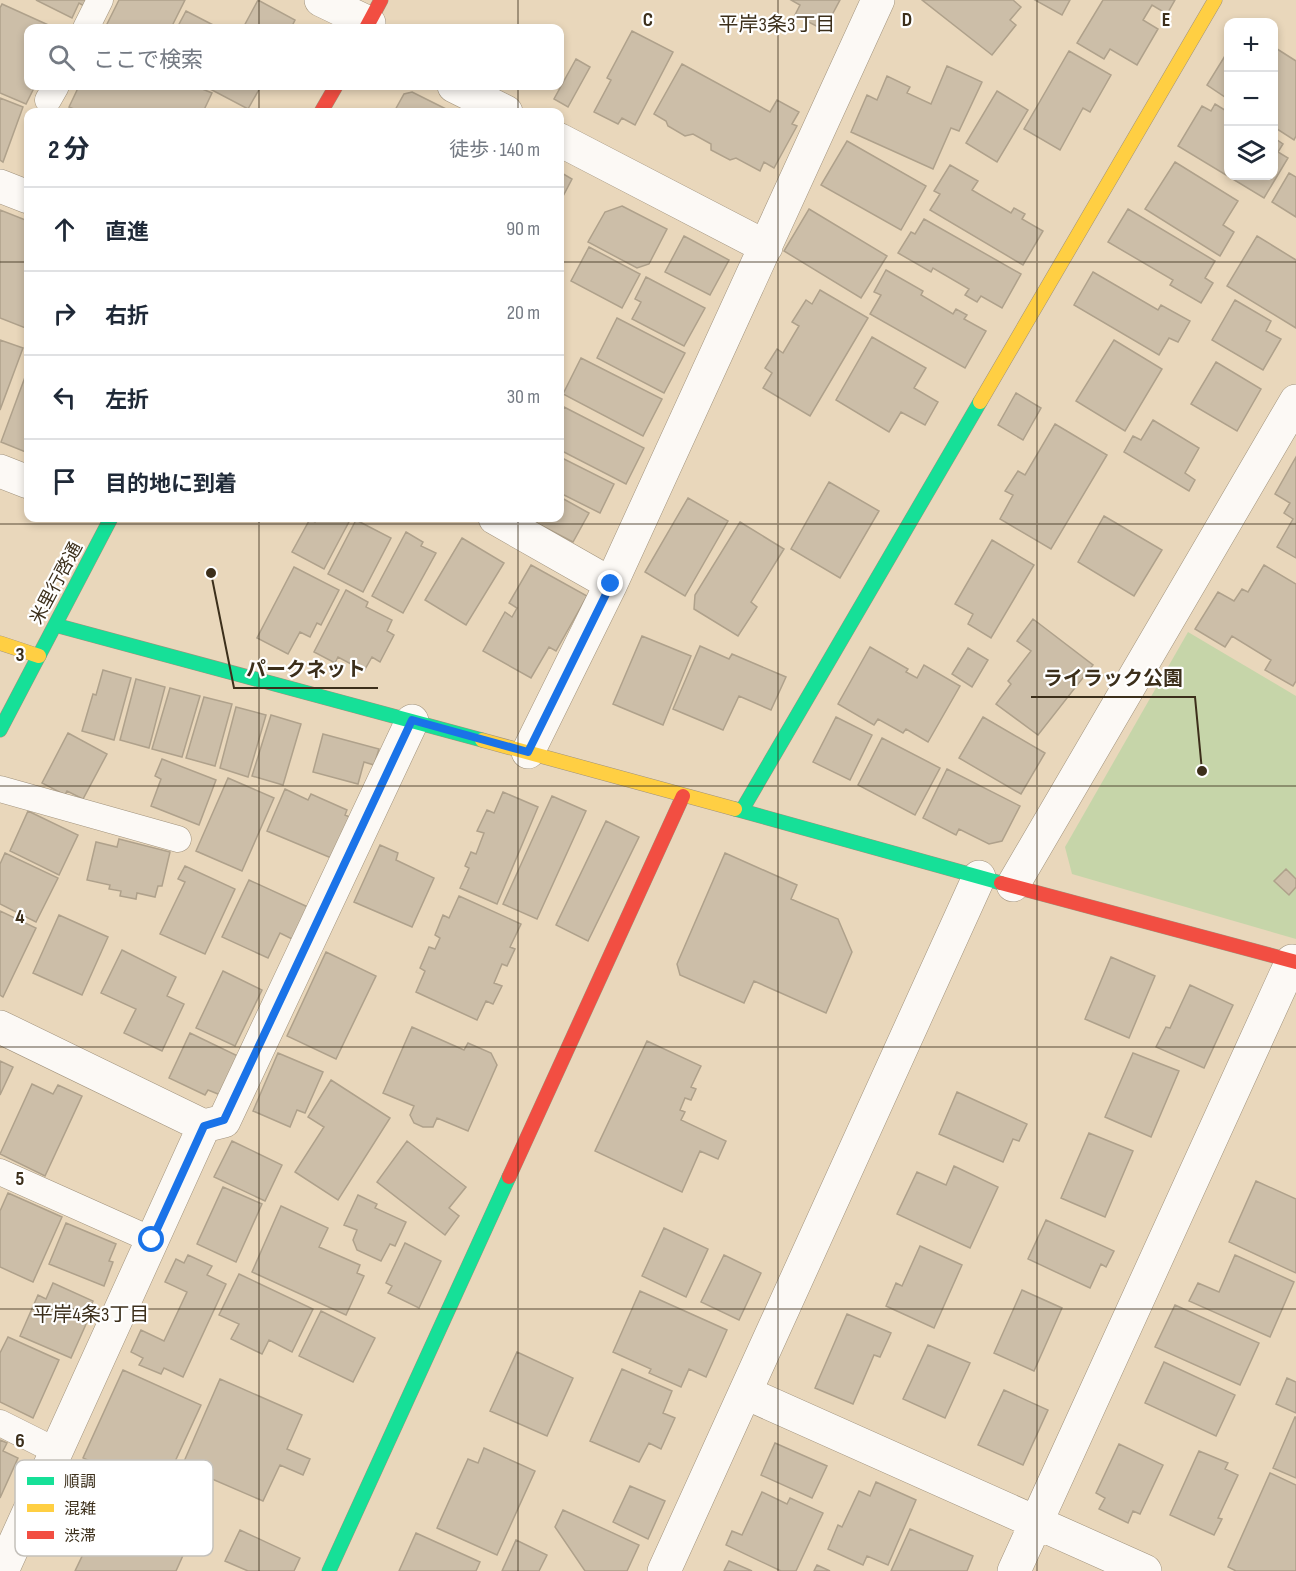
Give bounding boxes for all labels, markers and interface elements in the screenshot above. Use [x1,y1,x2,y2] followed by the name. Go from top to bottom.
[643,8,653,32] text: C
[902,8,912,32] text: D
[1162,8,1170,32] text: E
[719,13,835,37] district label: 平岸3条3丁目
[1224,18,1278,180] map controls
[1224,18,1278,72] button: +
[24,24,564,90] search box
[45,41,78,74] icon: search
[93,47,203,74] text: ここで検索
[1224,72,1278,126] button: −
[1224,126,1278,180] button: layers
[48,135,89,166] text: 2 分
[449,138,540,162] text: 徒歩 · 140 m
[48,213,81,246] icon: ahead
[506,217,540,241] text: 90 m
[105,219,149,246] text: 直進
[48,297,81,330] icon: right
[507,301,540,325] text: 20 m
[105,303,149,330] text: 右折
[48,381,81,414] icon: left
[507,385,540,409] text: 30 m
[105,387,149,414] text: 左折
[48,465,81,498] icon: arrive
[105,471,237,498] text: 目的地に到着
[26,539,87,628] street label: 米里行啓通
[597,570,623,596] route end
[16,643,25,667] text: 3
[234,650,378,688] callout: パークネット
[246,658,366,682] text: パークネット
[1031,659,1195,697] callout: ライラック公園
[1043,667,1183,691] text: ライラック公園
[15,905,25,929] text: 4
[16,1167,25,1191] text: 5
[138,1226,164,1252] route start
[33,1303,149,1327] district label: 平岸4条3丁目
[15,1429,25,1453] text: 6
[15,1460,213,1556] legend
[64,1473,96,1492] text: 順調
[64,1500,96,1519] text: 混雑
[64,1527,96,1546] text: 渋滞

